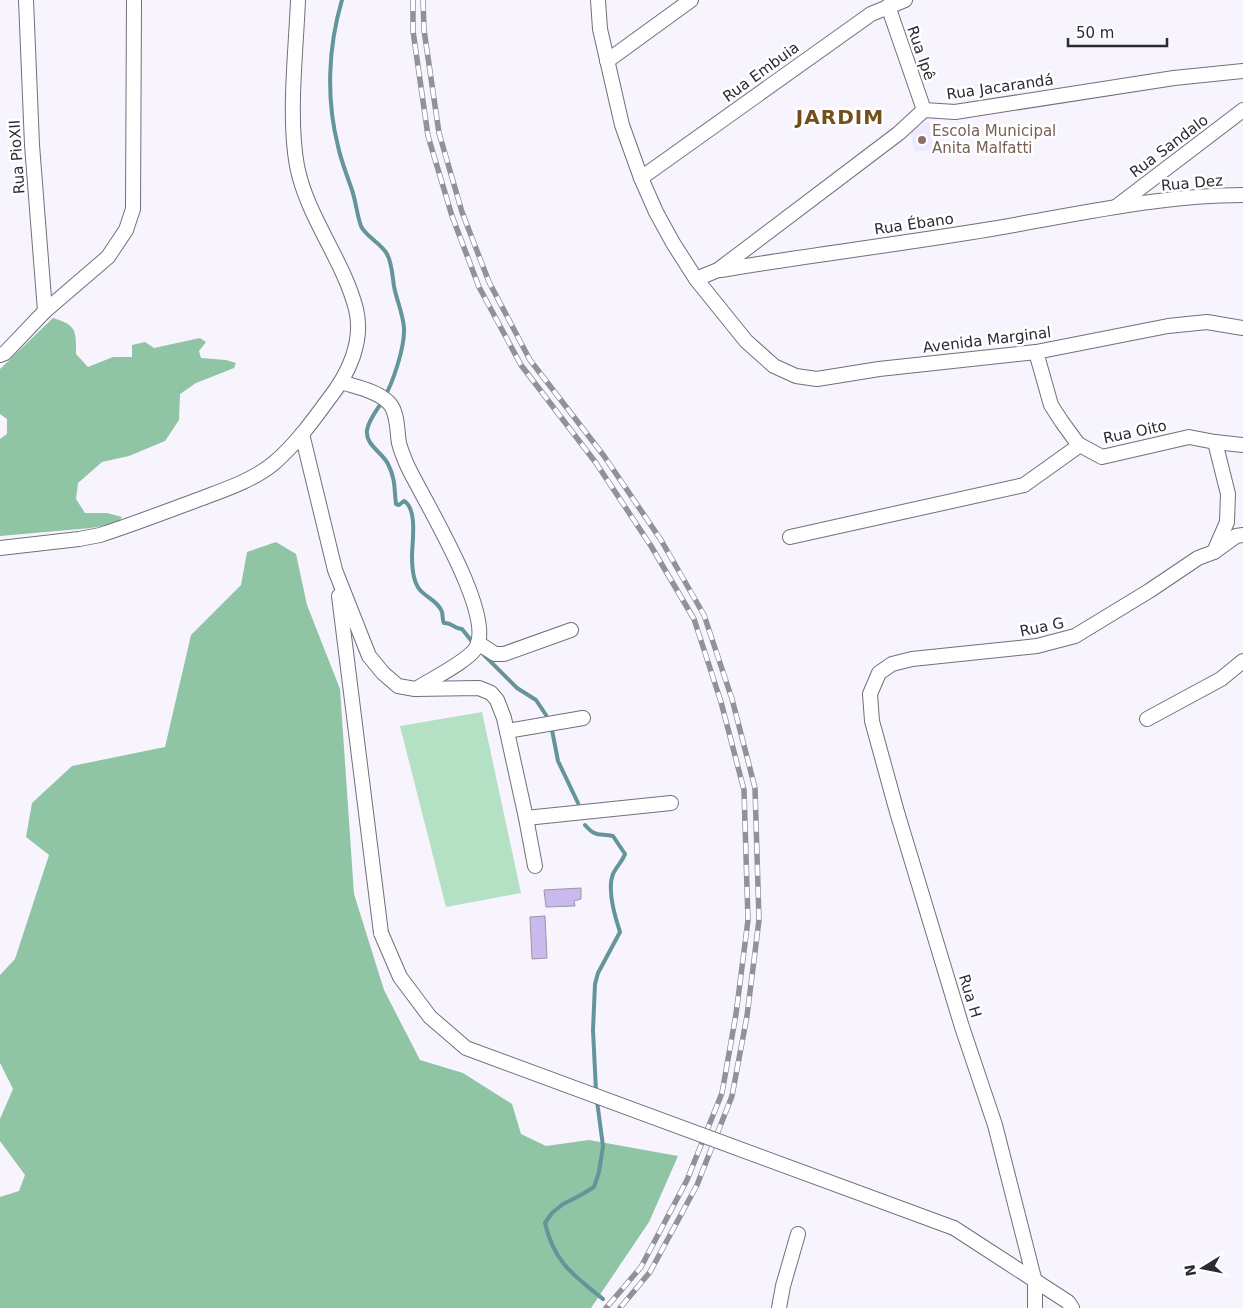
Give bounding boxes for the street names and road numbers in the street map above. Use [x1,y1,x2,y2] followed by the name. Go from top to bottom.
[903,23,939,83] street label: Rua Ipê
[719,38,803,106] street label: Rua Embuia
[945,71,1055,103] street label: Rua Jacarandá
[1126,111,1212,181] street label: Rua Sandalo
[5,119,29,195] street label: Rua PioXII
[1160,171,1224,195] street label: Rua Dez
[873,209,955,238] street label: Rua Ébano
[922,323,1052,357] street label: Avenida Marginal
[1102,417,1168,447] street label: Rua Oito
[1018,614,1066,640] street label: Rua G
[955,972,985,1020] street label: Rua H

